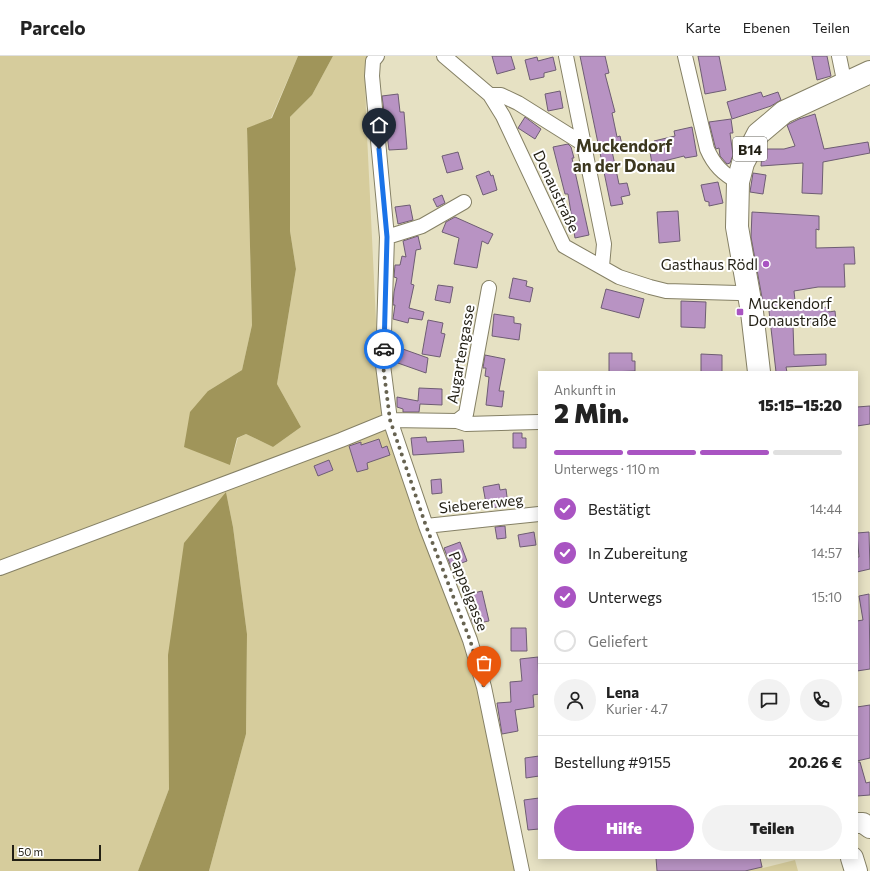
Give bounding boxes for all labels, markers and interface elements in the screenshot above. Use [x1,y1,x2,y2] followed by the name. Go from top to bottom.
[20,16,86,39] text: Parcelo
[685,19,721,36] text: Karte
[743,19,790,36] text: Ebenen
[812,19,850,36] text: Teilen
[362,108,396,149] pin
[368,114,390,136] icon: home
[573,135,675,176] district label: Muckendorf an der Donau
[733,137,767,161] road number: B14
[530,147,584,235] street label: Donaustraße
[661,255,758,273] place label: Gasthaus Rödl
[761,259,771,269] marker: Gasthaus Rödl
[748,294,837,329] place label: Muckendorf Donaustraße
[442,303,478,405] street label: Augartengasse
[735,307,745,317] marker: Muckendorf Donaustraße
[364,329,404,369] courier
[373,338,395,360] icon: car
[554,382,616,398] text: Ankunft in
[758,396,842,414] text: 15:15–15:20
[554,397,629,428] text: 2 Min.
[554,461,660,477] text: Unterwegs · 110 m
[438,490,524,516] street label: Siebererweg
[554,498,576,520] icon: check
[588,500,651,518] text: Bestätigt
[810,501,842,517] text: 14:44
[554,542,576,564] icon: check
[588,544,688,562] text: In Zubereitung
[811,545,842,561] text: 14:57
[446,548,493,634] street label: Pappelgasse
[554,586,576,608] icon: check
[588,588,662,606] text: Unterwegs
[812,589,842,605] text: 15:10
[588,632,648,650] text: Geliefert
[467,646,501,687] pin
[473,652,495,674] icon: bag
[554,679,596,721] button: person
[748,679,790,721] button: chat
[800,679,842,721] button: phone
[606,683,639,701] text: Lena
[606,701,668,717] text: Kurier · 4.7
[554,753,671,771] text: Bestellung #9155
[789,753,842,771] text: 20.26 €
[554,805,694,851] button: Hilfe
[702,805,842,851] button: Teilen
[12,843,101,862] scale bar
[18,845,43,858] text: 50 m

